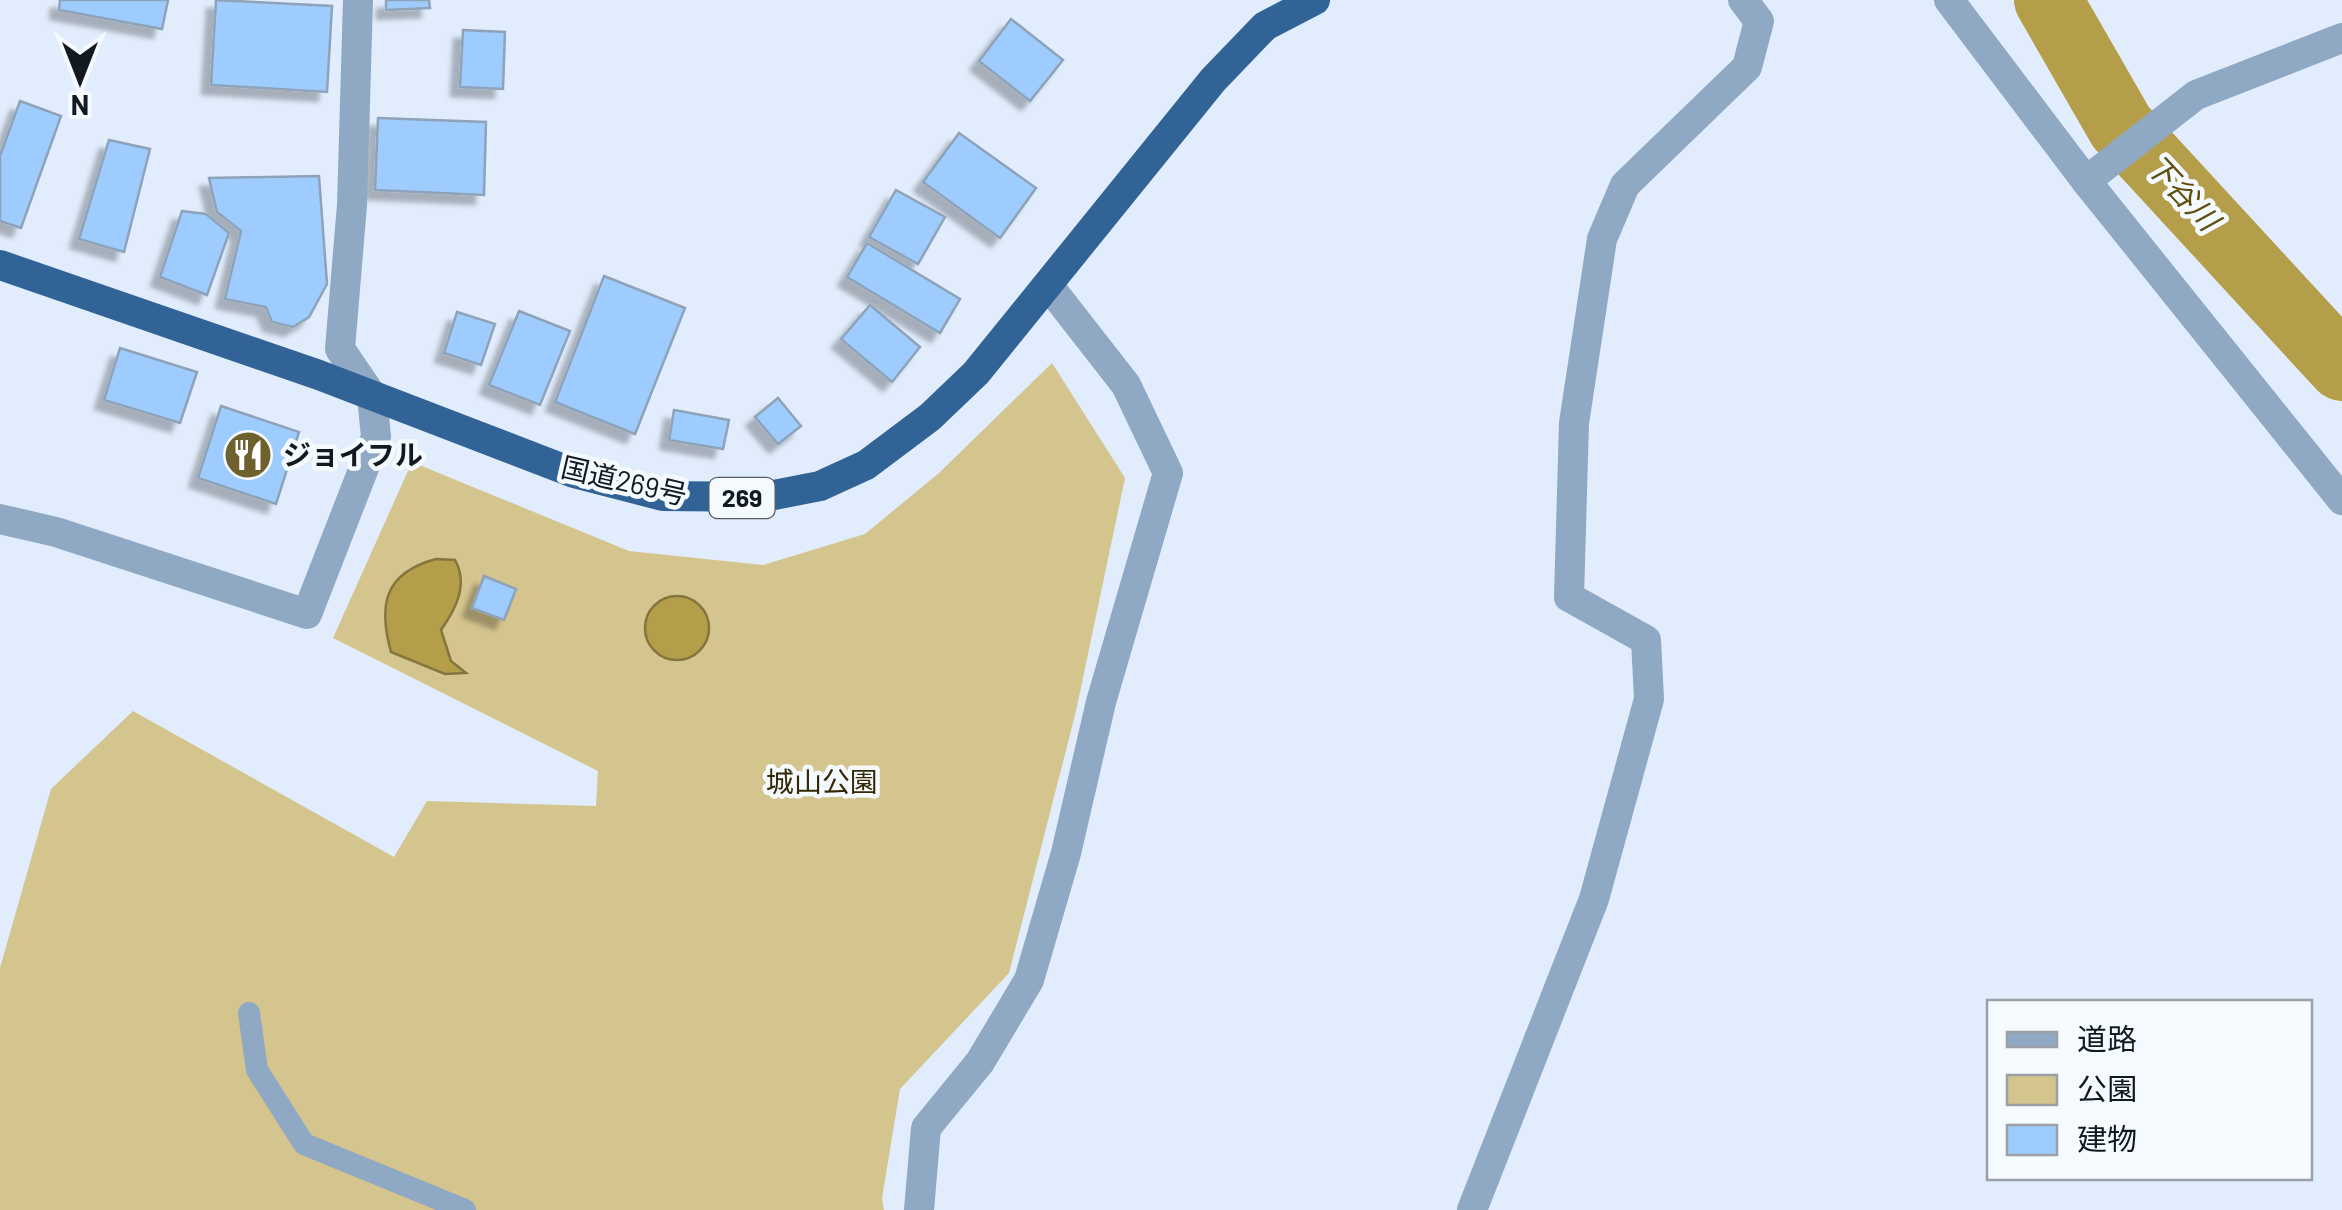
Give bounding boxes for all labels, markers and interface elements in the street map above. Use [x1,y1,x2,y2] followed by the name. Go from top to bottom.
[30,30,130,130] north arrow
[71,89,89,123] text: N
[2140,146,2229,239] water label: 下谷川
[222,429,274,481] restaurant icon: ジョイフル
[283,437,423,471] place label: ジョイフル
[558,449,690,511] street label: 国道269号
[710,478,774,518] road number: 269
[766,764,878,798] park label: 城山公園
[1987,1000,2312,1180] legend
[2077,1020,2137,1056] text: 道路
[2077,1070,2137,1106] text: 公園
[2077,1120,2137,1156] text: 建物

